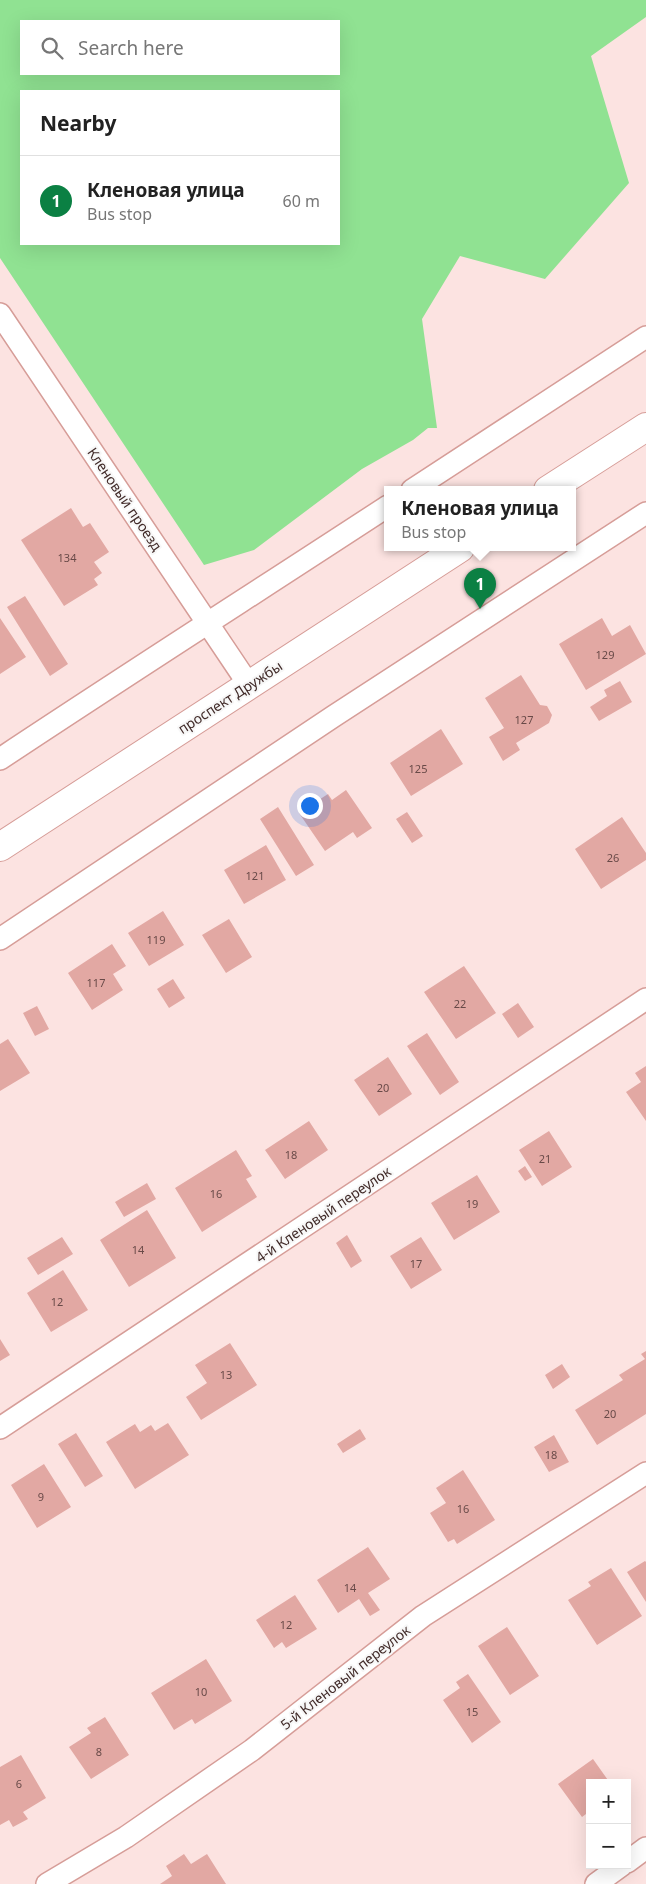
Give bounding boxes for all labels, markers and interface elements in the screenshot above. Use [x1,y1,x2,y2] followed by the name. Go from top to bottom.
[20,20,340,75] search box
[38,34,66,62] icon: search
[78,35,184,61] text: Search here
[40,109,116,137] text: Nearby
[87,177,245,203] text: Кленовая улица
[51,190,61,212] text: 1
[283,190,320,212] text: 60 m
[87,203,152,225] text: Bus stop
[83,444,167,555] street label: Кленовый проезд
[384,486,576,551] popup
[401,495,559,521] text: Кленовая улица
[401,521,466,543] text: Bus stop
[58,550,77,565] house number: 134
[464,568,496,609] pin: 1
[596,647,614,662] house number: 129
[174,656,286,738] street label: проспект Дружбы
[515,712,533,727] house number: 127
[409,761,427,776] house number: 125
[297,793,323,819] your location
[607,850,619,865] house number: 26
[246,868,264,883] house number: 121
[147,932,165,947] house number: 119
[87,975,105,990] house number: 117
[454,996,466,1011] house number: 22
[377,1080,389,1095] house number: 20
[285,1147,297,1162] house number: 18
[539,1151,551,1166] house number: 21
[251,1161,395,1267] street label: 4-й Кленовый переулок
[210,1186,222,1201] house number: 16
[466,1196,478,1211] house number: 19
[132,1242,145,1257] house number: 14
[410,1256,422,1271] house number: 17
[51,1294,63,1309] house number: 12
[220,1367,232,1382] house number: 13
[604,1406,616,1421] house number: 20
[545,1447,557,1462] house number: 18
[38,1489,44,1504] house number: 9
[457,1501,469,1516] house number: 16
[344,1580,357,1595] house number: 14
[280,1617,292,1632] house number: 12
[276,1620,414,1734] street label: 5-й Кленовый переулок
[195,1684,207,1699] house number: 10
[466,1704,478,1719] house number: 15
[96,1744,102,1759] house number: 8
[16,1776,22,1791] house number: 6
[586,1779,631,1869] map controls
[586,1779,631,1824] button: +
[586,1824,631,1869] button: −

